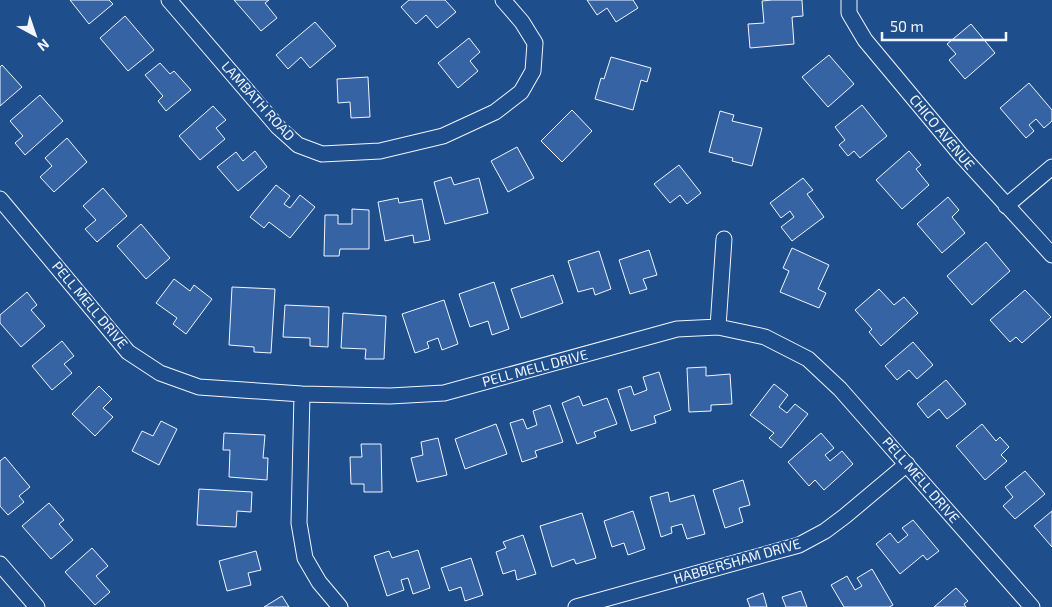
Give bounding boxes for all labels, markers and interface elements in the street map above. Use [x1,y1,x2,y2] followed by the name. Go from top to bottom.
[10,10,60,60] north arrow
[882,10,1006,42] scale bar
[890,17,924,35] text: 50 m
[34,36,53,55] text: N
[218,57,299,144] street label: LAMBATH ROAD
[906,91,979,173] street label: CHICO AVENUE
[49,258,132,352] street label: PELL MELL DRIVE
[480,345,590,390] street label: PELL MELL DRIVE
[879,433,964,526] street label: PELL MELL DRIVE
[671,534,802,587] street label: HABBERSHAM DRIVE

